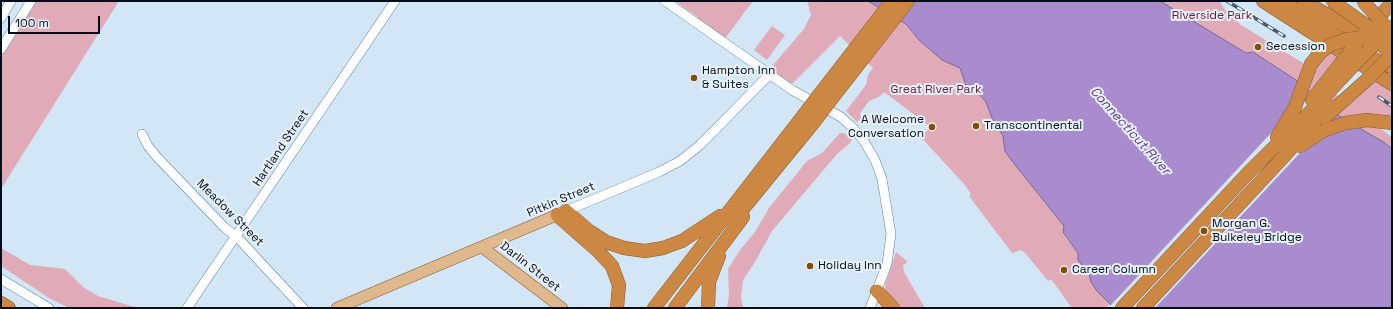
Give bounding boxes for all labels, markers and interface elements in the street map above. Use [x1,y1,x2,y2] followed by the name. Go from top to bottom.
[10,8,102,34] scale bar
[1172,9,1252,23] park label: Riverside Park
[15,15,49,31] text: 100 m
[1266,40,1325,54] place label: Secession
[1253,42,1263,52] marker: Secession
[702,64,775,92] place label: Hampton Inn & Suites
[689,73,699,83] marker: Hampton Inn & Suites
[891,83,981,97] park label: Great River Park
[1087,84,1173,178] water label: Connecticut River
[250,107,312,189] street label: Hartland Street
[848,113,924,141] place label: A Welcome Conversation
[984,119,1082,133] place label: Transcontinental
[971,121,981,131] marker: Transcontinental
[927,122,937,132] marker: A Welcome Conversation
[194,177,266,249] street label: Meadow Street
[525,179,597,221] street label: Pitkin Street
[1212,217,1302,245] place label: Morgan G. Bulkeley Bridge
[1199,226,1209,236] marker: Morgan G. Bulkeley Bridge
[497,239,563,295] street label: Darlin Street
[818,259,882,273] place label: Holiday Inn
[805,261,815,271] marker: Holiday Inn
[1072,263,1156,277] place label: Career Column
[1059,265,1069,275] marker: Career Column

